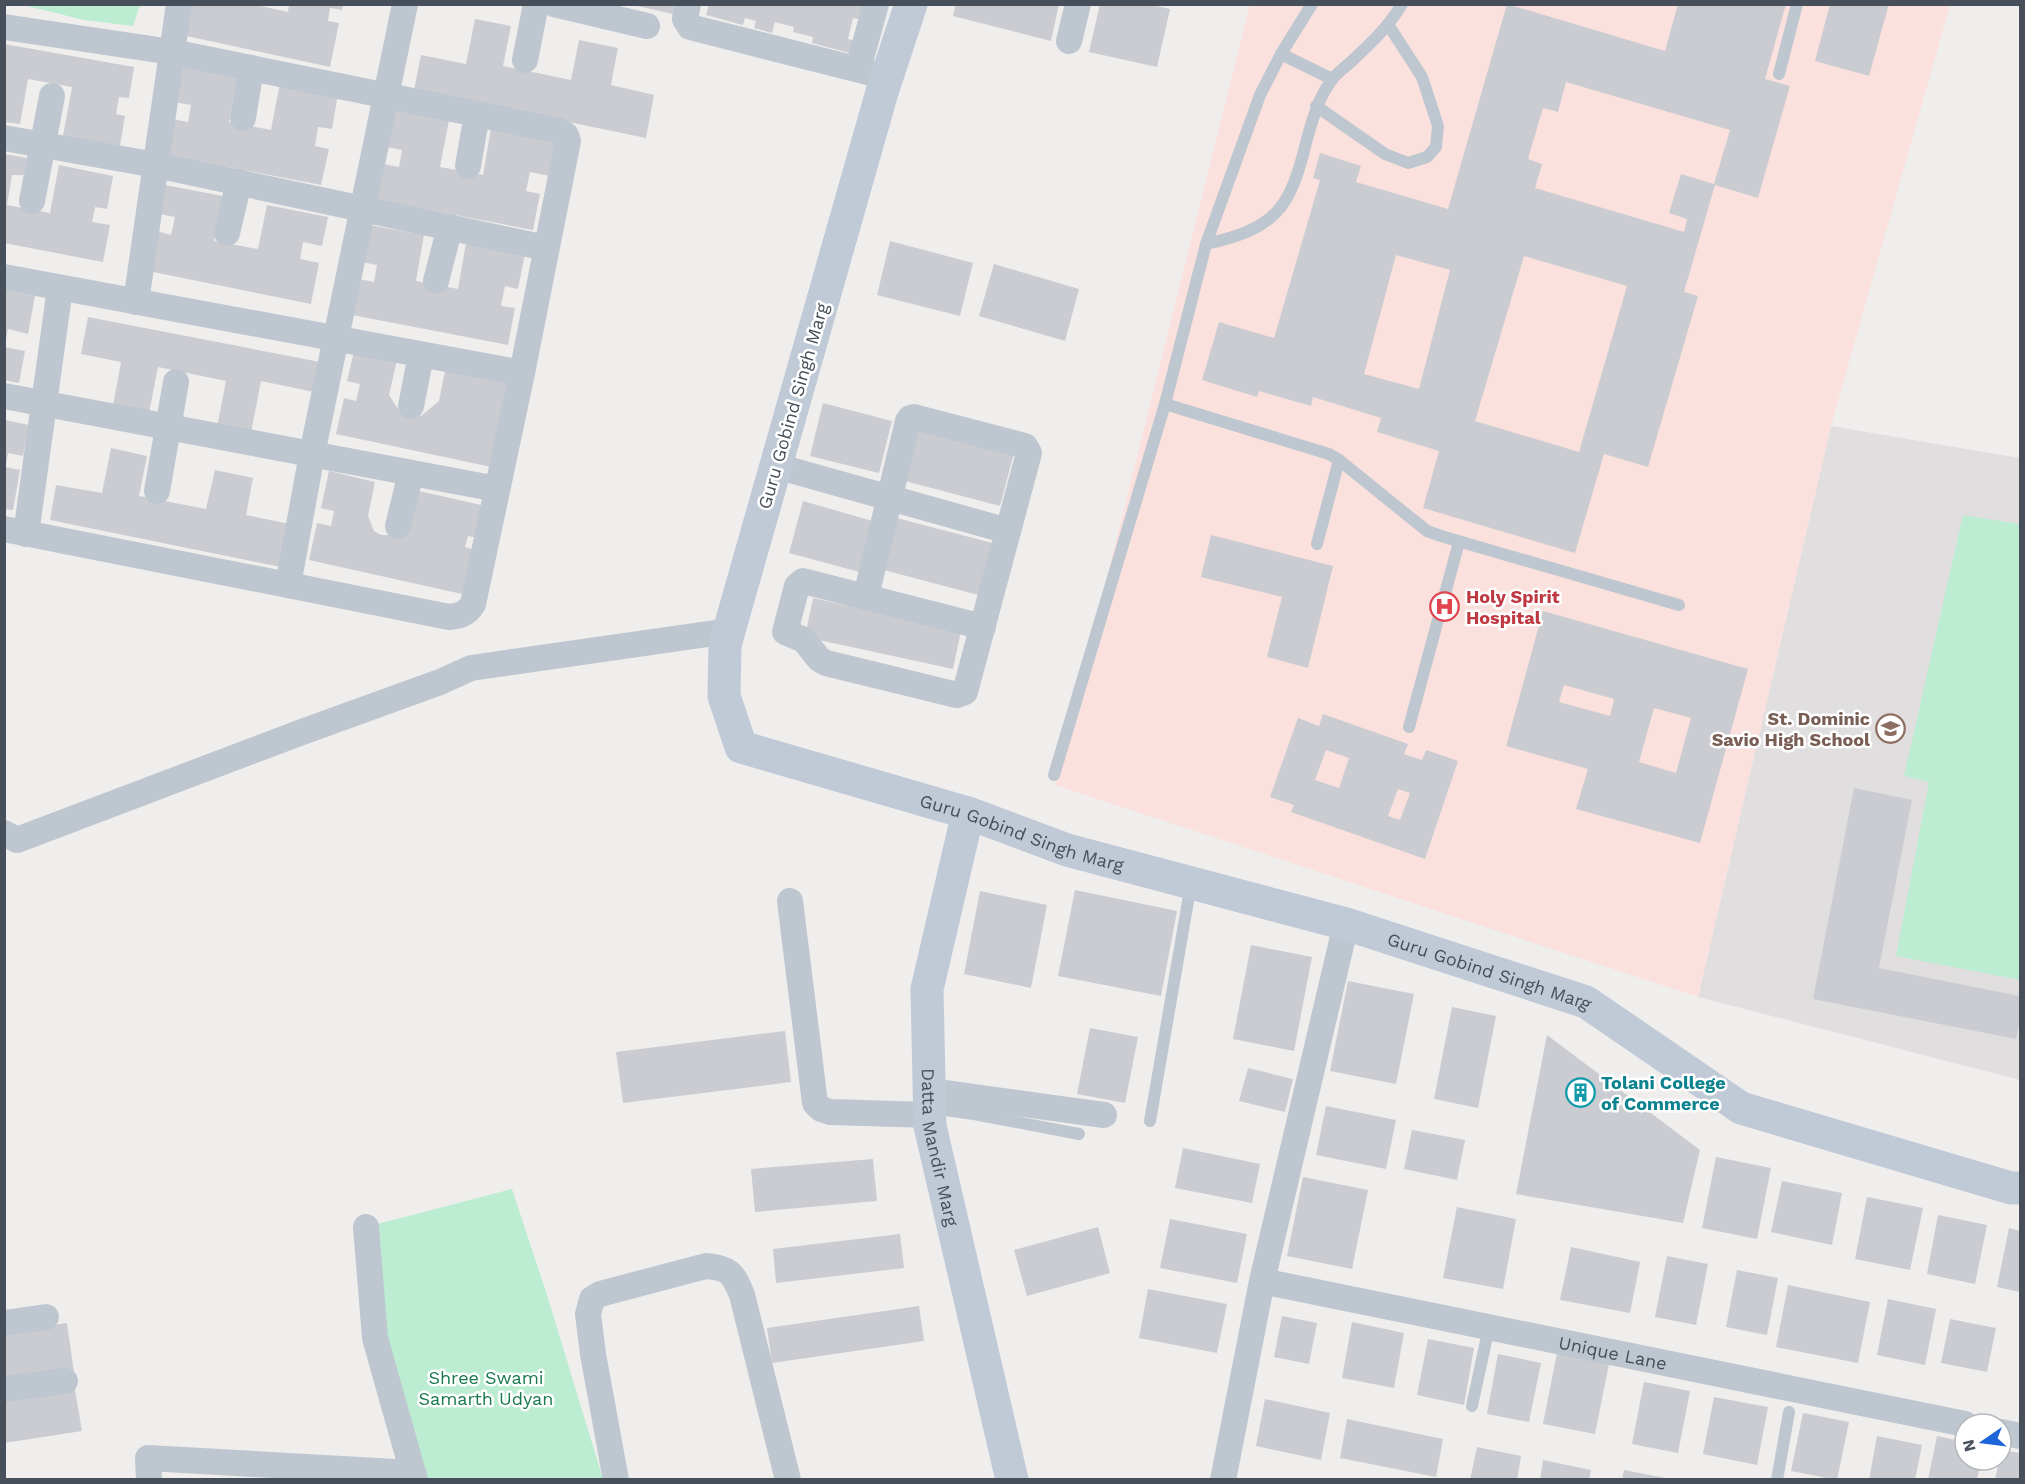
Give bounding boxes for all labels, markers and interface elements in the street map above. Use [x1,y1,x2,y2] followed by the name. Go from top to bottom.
[754,300,833,511] street label: Guru Gobind Singh Marg
[1466,586,1560,628] place label: Holy Spirit Hospital
[1429,590,1461,622] hospital icon: Holy Spirit Hospital
[1712,708,1870,750] place label: St. Dominic Savio High School
[1875,712,1907,744] school or university icon: St. Dominic Savio High School
[918,789,1127,875] street label: Guru Gobind Singh Marg
[1385,928,1597,1014] street label: Guru Gobind Singh Marg
[918,1068,963,1229] street label: Datta Mandir Marg
[1601,1072,1726,1114] place label: Tolani College of Commerce
[1564,1076,1596,1108] building icon: Tolani College of Commerce
[1557,1331,1669,1374] street label: Unique Lane
[419,1367,553,1409] park label: Shree Swami Samarth Udyan
[1953,1412,2013,1472] north arrow
[1958,1437,1980,1454] text: N

